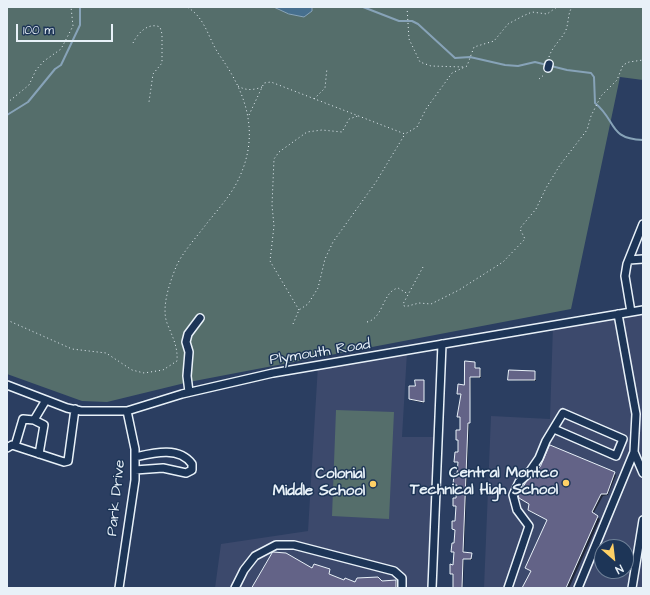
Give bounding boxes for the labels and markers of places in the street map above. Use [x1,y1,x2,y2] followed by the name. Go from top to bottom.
[410,465,558,500] place label: Central Montco Technical High School
[273,466,365,501] place label: Colonial Middle School
[561,478,571,488] marker: Central Montco Technical High School
[368,479,378,489] marker: Colonial Middle School

